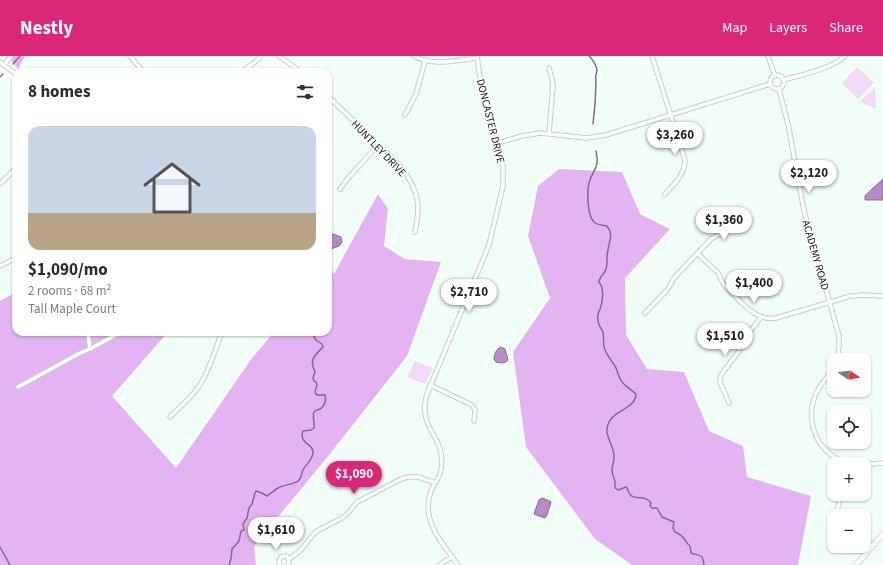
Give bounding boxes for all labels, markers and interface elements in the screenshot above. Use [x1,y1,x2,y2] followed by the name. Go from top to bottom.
[20,15,73,42] text: Nestly
[722,18,747,38] text: Map
[769,18,807,38] text: Layers
[829,18,863,38] text: Share
[473,77,508,165] street label: DONCASTER DRIVE
[28,80,90,104] text: 8 homes
[294,81,316,103] icon: filters
[348,117,410,180] street label: HUNTLEY DRIVE
[642,122,708,156] pin: $3,260
[656,126,694,144] text: $3,260
[136,152,208,224] icon: home
[776,160,842,194] pin: $2,120
[790,164,828,182] text: $2,120
[691,207,757,241] pin: $1,360
[705,211,743,229] text: $1,360
[798,218,833,292] street label: ACADEMY ROAD
[28,258,108,282] text: $1,090/mo
[721,270,787,304] pin: $1,400
[735,274,773,292] text: $1,400
[436,279,502,313] pin: $2,710
[28,282,111,300] text: 2 rooms · 68 m²
[450,283,488,301] text: $2,710
[28,300,116,318] text: Tall Maple Court
[692,323,758,357] pin: $1,510
[706,327,744,345] text: $1,510
[827,353,871,397] north arrow
[827,353,871,553] map controls
[827,405,871,449] button: locate
[827,457,871,501] button: +
[321,461,387,495] pin: $1,090
[335,465,373,483] text: $1,090
[827,509,871,553] button: −
[243,517,309,551] pin: $1,610
[257,521,295,539] text: $1,610

